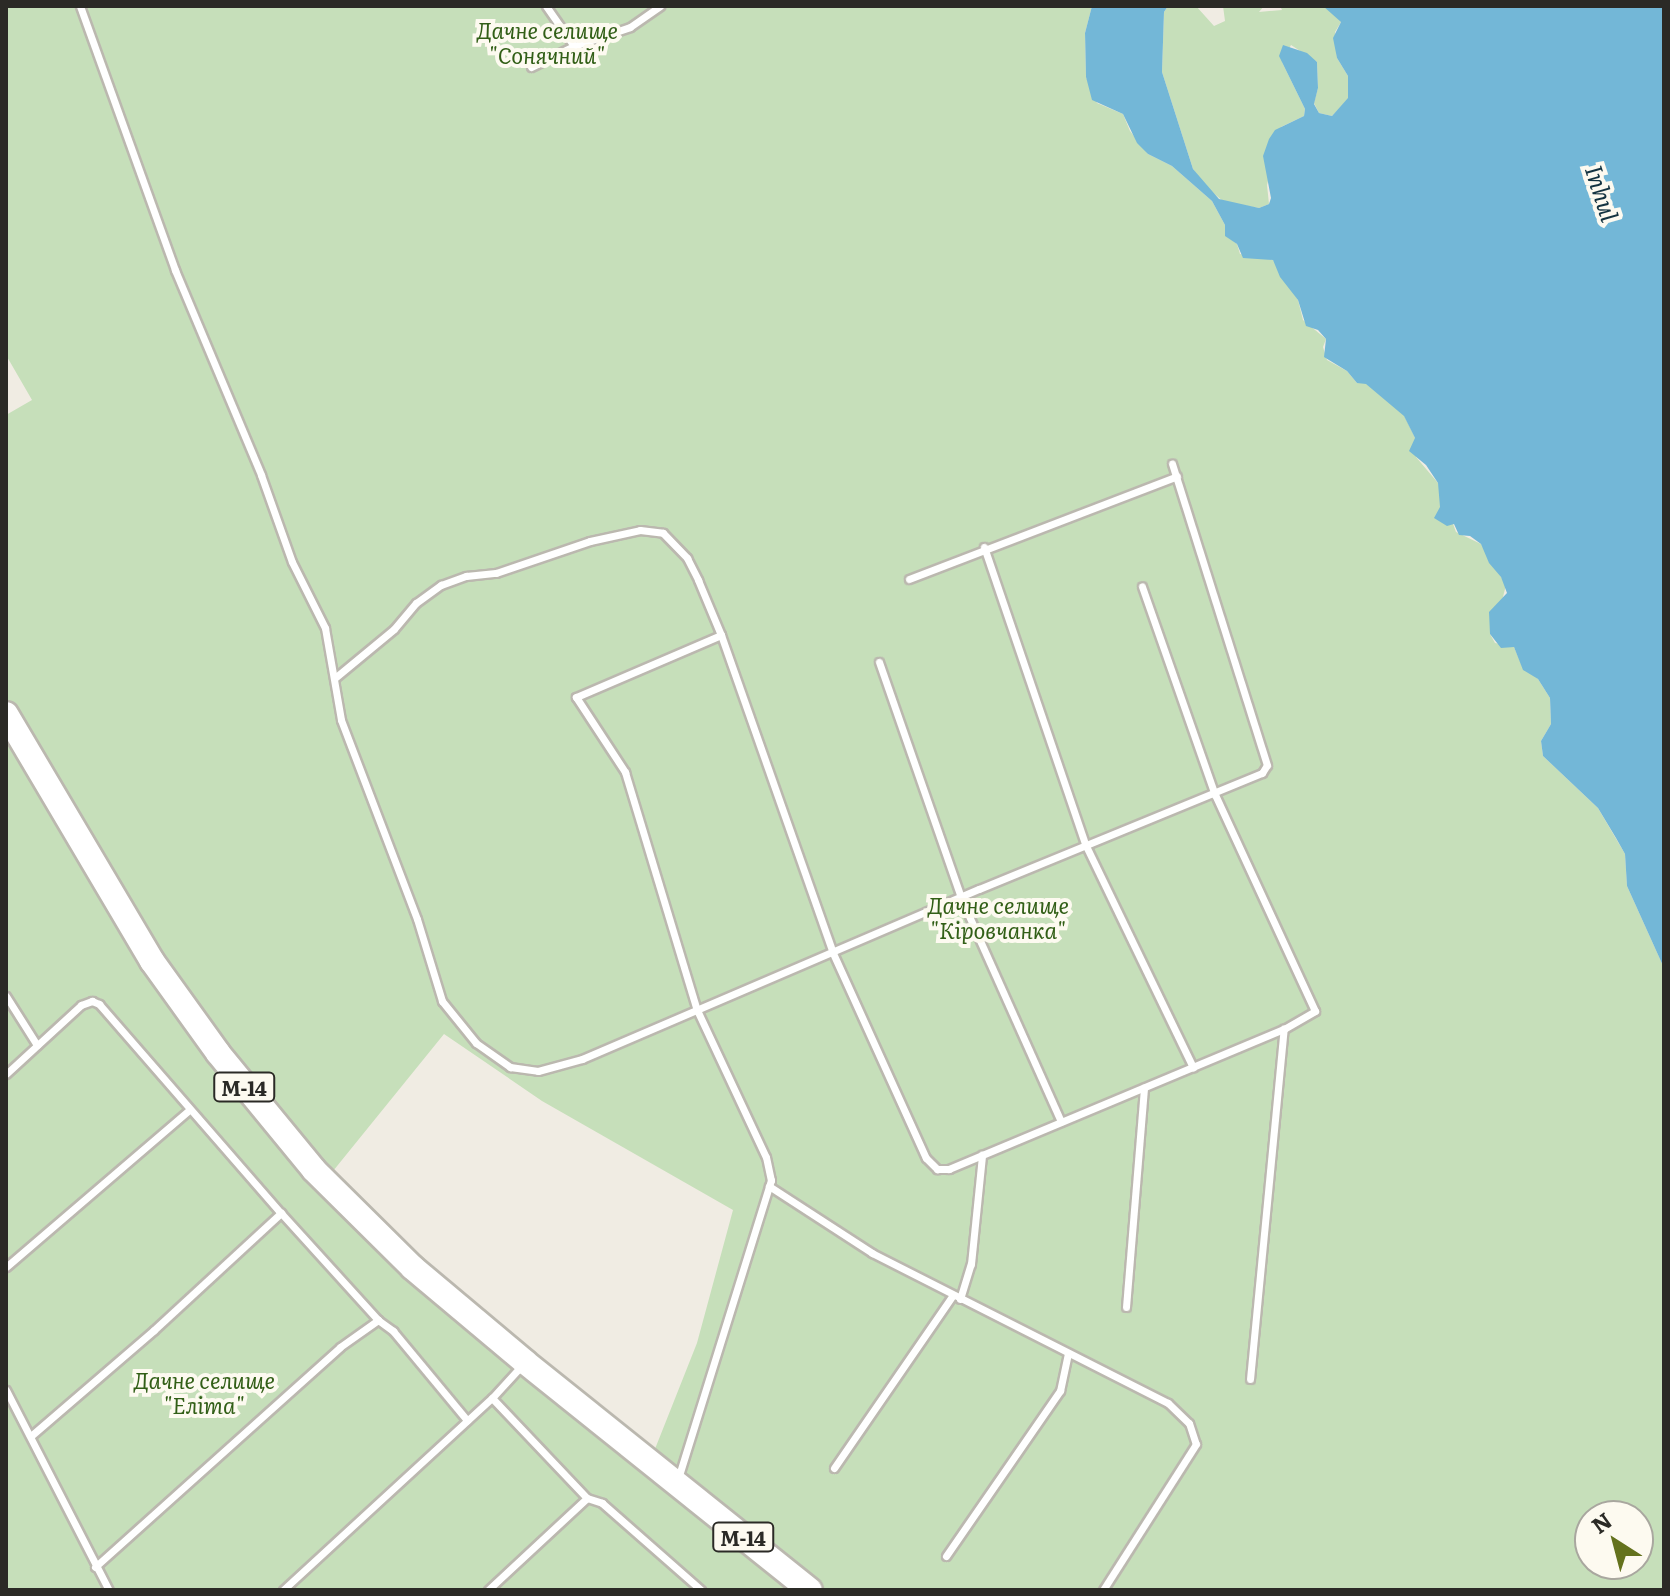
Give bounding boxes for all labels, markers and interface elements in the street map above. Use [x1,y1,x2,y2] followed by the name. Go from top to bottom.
[476,16,618,68] park label: Дачне селище "Сонячний"
[1580,161,1626,225] water label: Inhul
[927,891,1069,942] park label: Дачне селище "Кіровчанка"
[212,1071,276,1103] road number: М-14
[133,1366,275,1418] park label: Дачне селище "Еліта"
[1574,1500,1654,1580] north arrow
[1584,1503,1618,1541] text: N
[711,1521,775,1553] road number: М-14

